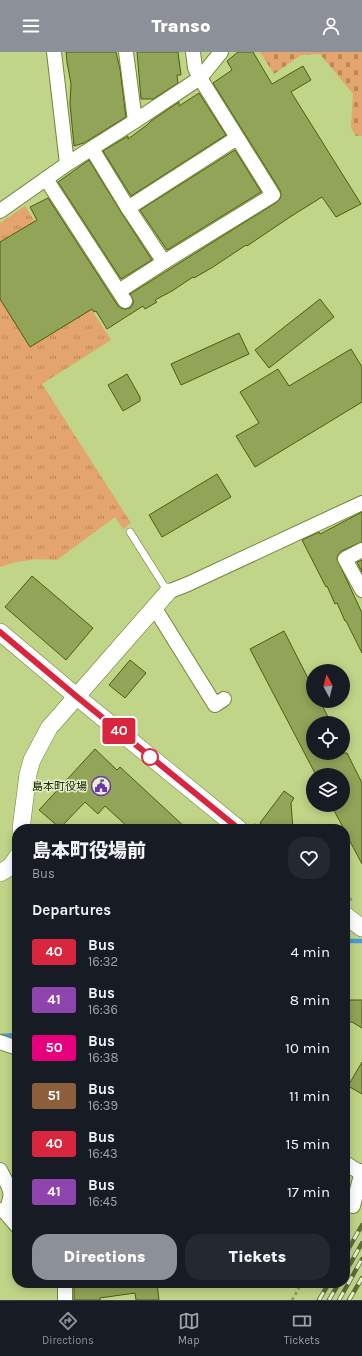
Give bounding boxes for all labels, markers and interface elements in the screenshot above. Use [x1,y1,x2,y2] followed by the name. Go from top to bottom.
[20,15,42,37] icon: menu
[152,15,210,37] text: Transo
[320,15,342,37] icon: person
[306,664,350,708] north arrow
[306,664,350,812] map controls
[306,716,350,760] button: locate
[101,718,137,744] line badge: 40
[110,722,128,739] text: 40
[141,748,159,766] unlabelled marker
[306,768,350,812] button: layers
[90,775,112,797] public building icon: 島本町役場
[32,780,87,793] place label: 島本町役場
[288,837,330,879] button: heart
[32,840,146,862] text: 島本町役場前
[32,866,55,881] text: Bus
[32,901,111,919] text: Departures
[88,936,115,954] text: Bus
[45,943,63,960] text: 40
[291,943,330,961] text: 4 min
[88,954,118,969] text: 16:32
[88,984,115,1002] text: Bus
[47,991,61,1008] text: 41
[290,991,330,1009] text: 8 min
[88,1002,118,1017] text: 16:36
[88,1032,115,1050] text: Bus
[45,1039,63,1056] text: 50
[285,1039,330,1057] text: 10 min
[88,1050,118,1065] text: 16:38
[88,1080,115,1098] text: Bus
[47,1087,61,1104] text: 51
[289,1087,330,1105] text: 11 min
[88,1098,118,1113] text: 16:39
[88,1128,115,1146] text: Bus
[45,1135,63,1152] text: 40
[285,1135,330,1153] text: 15 min
[88,1146,118,1161] text: 16:43
[88,1176,115,1194] text: Bus
[47,1183,61,1200] text: 41
[287,1183,330,1201] text: 17 min
[88,1194,117,1209] text: 16:45
[32,1234,177,1280] button: Directions
[185,1234,330,1280] button: Tickets
[42,1310,94,1347] tab: Directions
[178,1310,200,1347] tab: Map
[284,1310,320,1347] tab: Tickets

